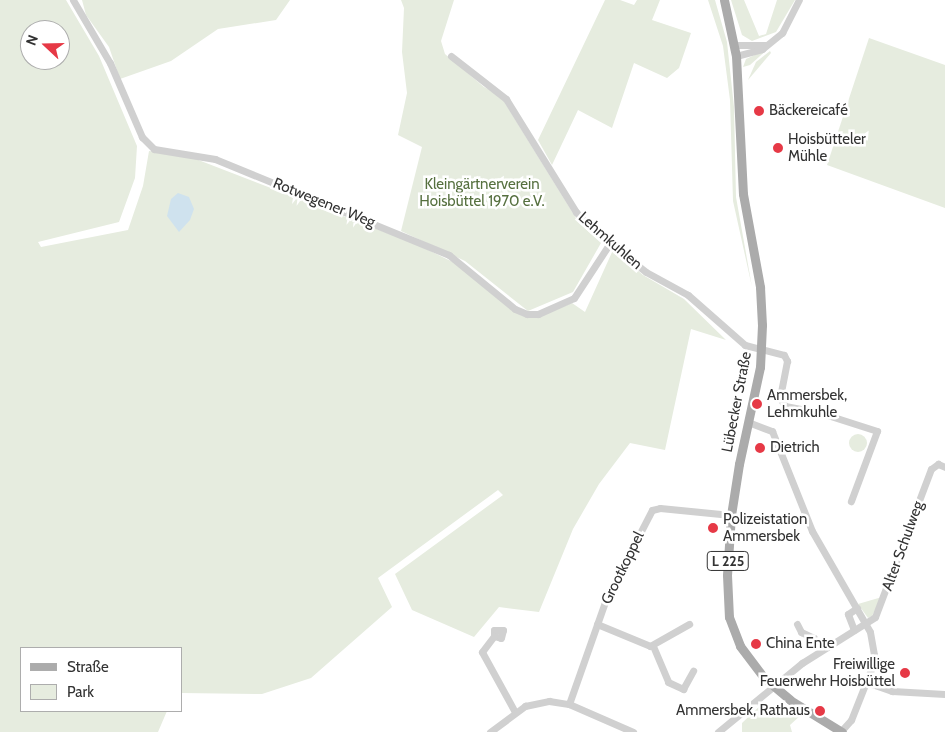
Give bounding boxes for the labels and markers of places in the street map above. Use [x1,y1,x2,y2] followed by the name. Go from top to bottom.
[769,102,848,120] place label: Bäckereicafé
[753,105,765,117] marker: Bäckereicafé
[788,130,866,165] place label: Hoisbütteler Mühle
[772,142,784,154] marker: Hoisbütteler Mühle
[767,386,847,421] place label: Ammersbek, Lehmkuhle
[751,398,763,410] marker: Ammersbek, Lehmkuhle
[770,439,820,457] place label: Dietrich
[754,442,766,454] marker: Dietrich
[723,510,807,545] place label: Polizeistation Ammersbek
[707,522,719,534] marker: Polizeistation Ammersbek
[766,635,835,653] place label: China Ente
[750,638,762,650] marker: China Ente
[760,655,895,690] place label: Freiwillige Feuerwehr Hoisbüttel
[899,667,911,679] marker: Freiwillige Feuerwehr Hoisbüttel
[676,702,810,720] place label: Ammersbek, Rathaus
[814,705,826,717] marker: Ammersbek, Rathaus

